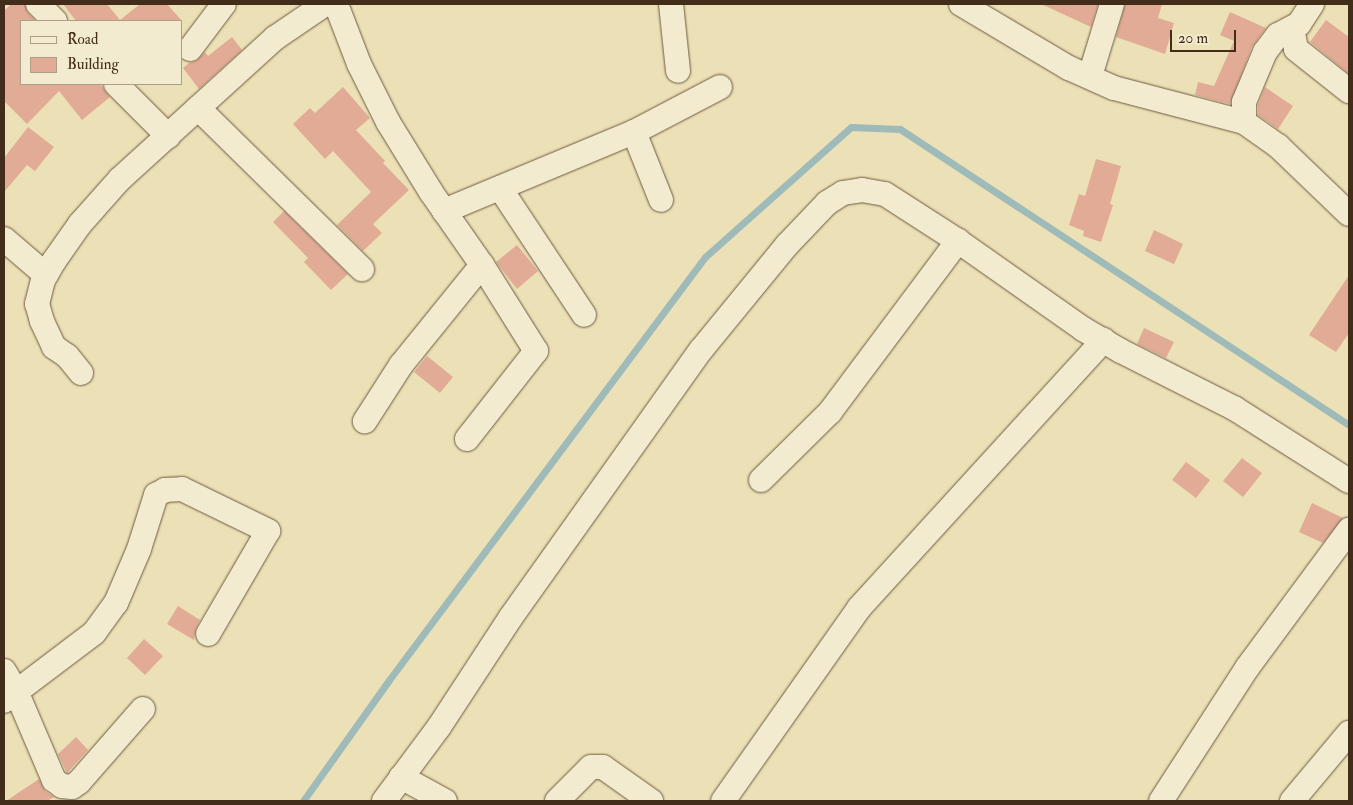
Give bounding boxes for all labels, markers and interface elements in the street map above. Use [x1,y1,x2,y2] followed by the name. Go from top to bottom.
[20,20,182,85] legend
[1173,20,1239,52] scale bar
[1178,29,1208,48] text: 20 m
[67,30,98,49] text: Road
[67,55,119,74] text: Building

